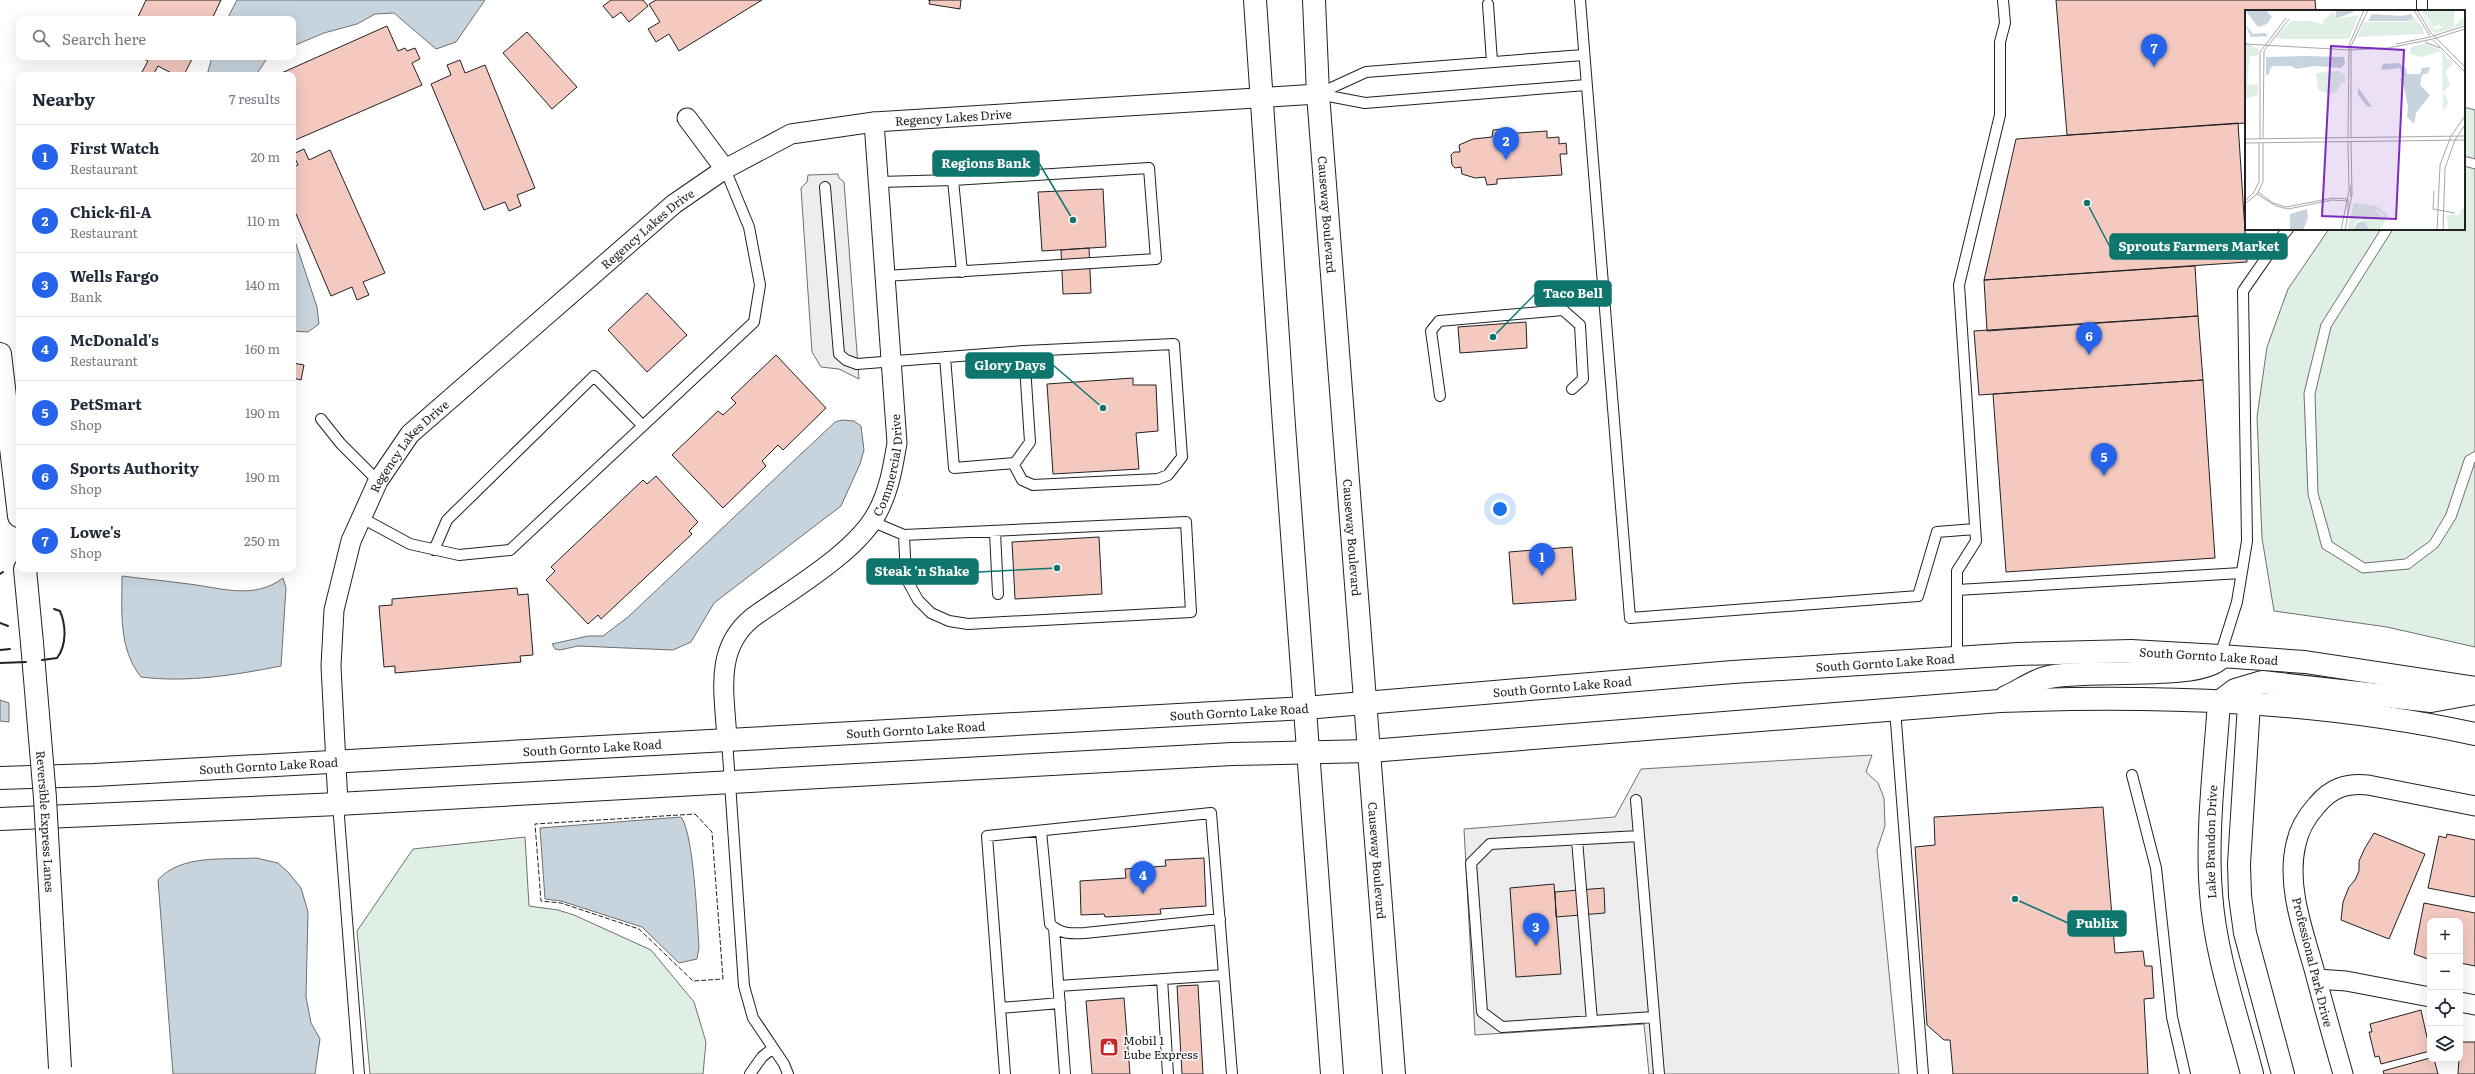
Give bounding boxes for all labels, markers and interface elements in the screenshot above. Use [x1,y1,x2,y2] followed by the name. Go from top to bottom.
[2245,10,2465,230] inset map
[16,16,296,60] search box
[30,27,52,49] icon: search
[62,27,146,50] text: Search here
[2141,34,2167,67] pin: 7
[32,86,95,111] text: Nearby
[229,89,280,108] text: 7 results
[894,104,1012,130] street label: Regency Lakes Drive
[1493,127,1519,160] pin: 2
[70,136,159,159] text: First Watch
[42,147,48,166] text: 1
[251,147,280,166] text: 20 m
[933,151,1039,176] callout: Regions Bank
[941,153,1031,172] text: Regions Bank
[1314,155,1341,275] street label: Causeway Boulevard
[70,159,138,178] text: Restaurant
[597,184,698,273] street label: Regency Lakes Drive
[70,200,152,223] text: Chick-fil-A
[42,211,48,230] text: 2
[247,211,280,230] text: 110 m
[70,223,138,242] text: Restaurant
[2110,234,2287,259] callout: Sprouts Farmers Market
[2118,236,2280,255] text: Sprouts Farmers Market
[70,264,159,287] text: Wells Fargo
[41,275,49,294] text: 3
[245,275,280,294] text: 140 m
[1535,281,1611,306] callout: Taco Bell
[1543,283,1603,302] text: Taco Bell
[70,287,102,306] text: Bank
[2076,322,2102,355] pin: 6
[70,328,159,351] text: McDonald's
[41,339,49,358] text: 4
[245,339,280,358] text: 160 m
[70,351,138,370] text: Restaurant
[966,353,1053,378] callout: Glory Days
[974,355,1046,374] text: Glory Days
[70,392,142,415] text: PetSmart
[365,395,453,495] street label: Regency Lakes Drive
[41,403,49,422] text: 5
[245,403,280,422] text: 190 m
[868,413,906,519] street label: Commercial Drive
[70,415,102,434] text: Shop
[2091,443,2117,476] pin: 5
[70,456,199,479] text: Sports Authority
[41,467,49,486] text: 6
[245,467,280,486] text: 190 m
[1339,478,1366,598] street label: Causeway Boulevard
[70,479,102,498] text: Shop
[1490,499,1510,519] your location
[70,520,121,543] text: Lowe's
[41,531,49,550] text: 7
[244,531,280,550] text: 250 m
[70,543,102,562] text: Shop
[1529,543,1555,576] pin: 1
[867,559,978,584] callout: Steak 'n Shake
[875,561,969,580] text: Steak 'n Shake
[2139,642,2280,669] street label: South Gornto Lake Road
[1815,649,1956,676] street label: South Gornto Lake Road
[1492,672,1633,701] street label: South Gornto Lake Road
[1169,699,1310,724] street label: South Gornto Lake Road
[846,717,986,742] street label: South Gornto Lake Road
[522,735,663,760] street label: South Gornto Lake Road
[32,750,59,893] street label: Reversible Express Lanes
[199,752,339,778] street label: South Gornto Lake Road
[2201,784,2221,899] street label: Lake Brandon Drive
[1364,801,1391,921] street label: Causeway Boulevard
[1130,861,1156,894] pin: 4
[2288,895,2338,1029] street label: Professional Park Drive
[2068,911,2126,936] callout: Publix
[1523,913,1549,946] pin: 3
[2076,913,2119,932] text: Publix
[2427,918,2463,1062] map controls
[2427,918,2463,954] button: +
[2427,954,2463,990] button: −
[2427,990,2463,1026] button: locate
[2427,1026,2463,1062] button: layers
[1123,1031,1198,1063] place label: Mobil 1 Lube Express
[1098,1036,1120,1058] shop icon: Mobil 1 Lube Express

